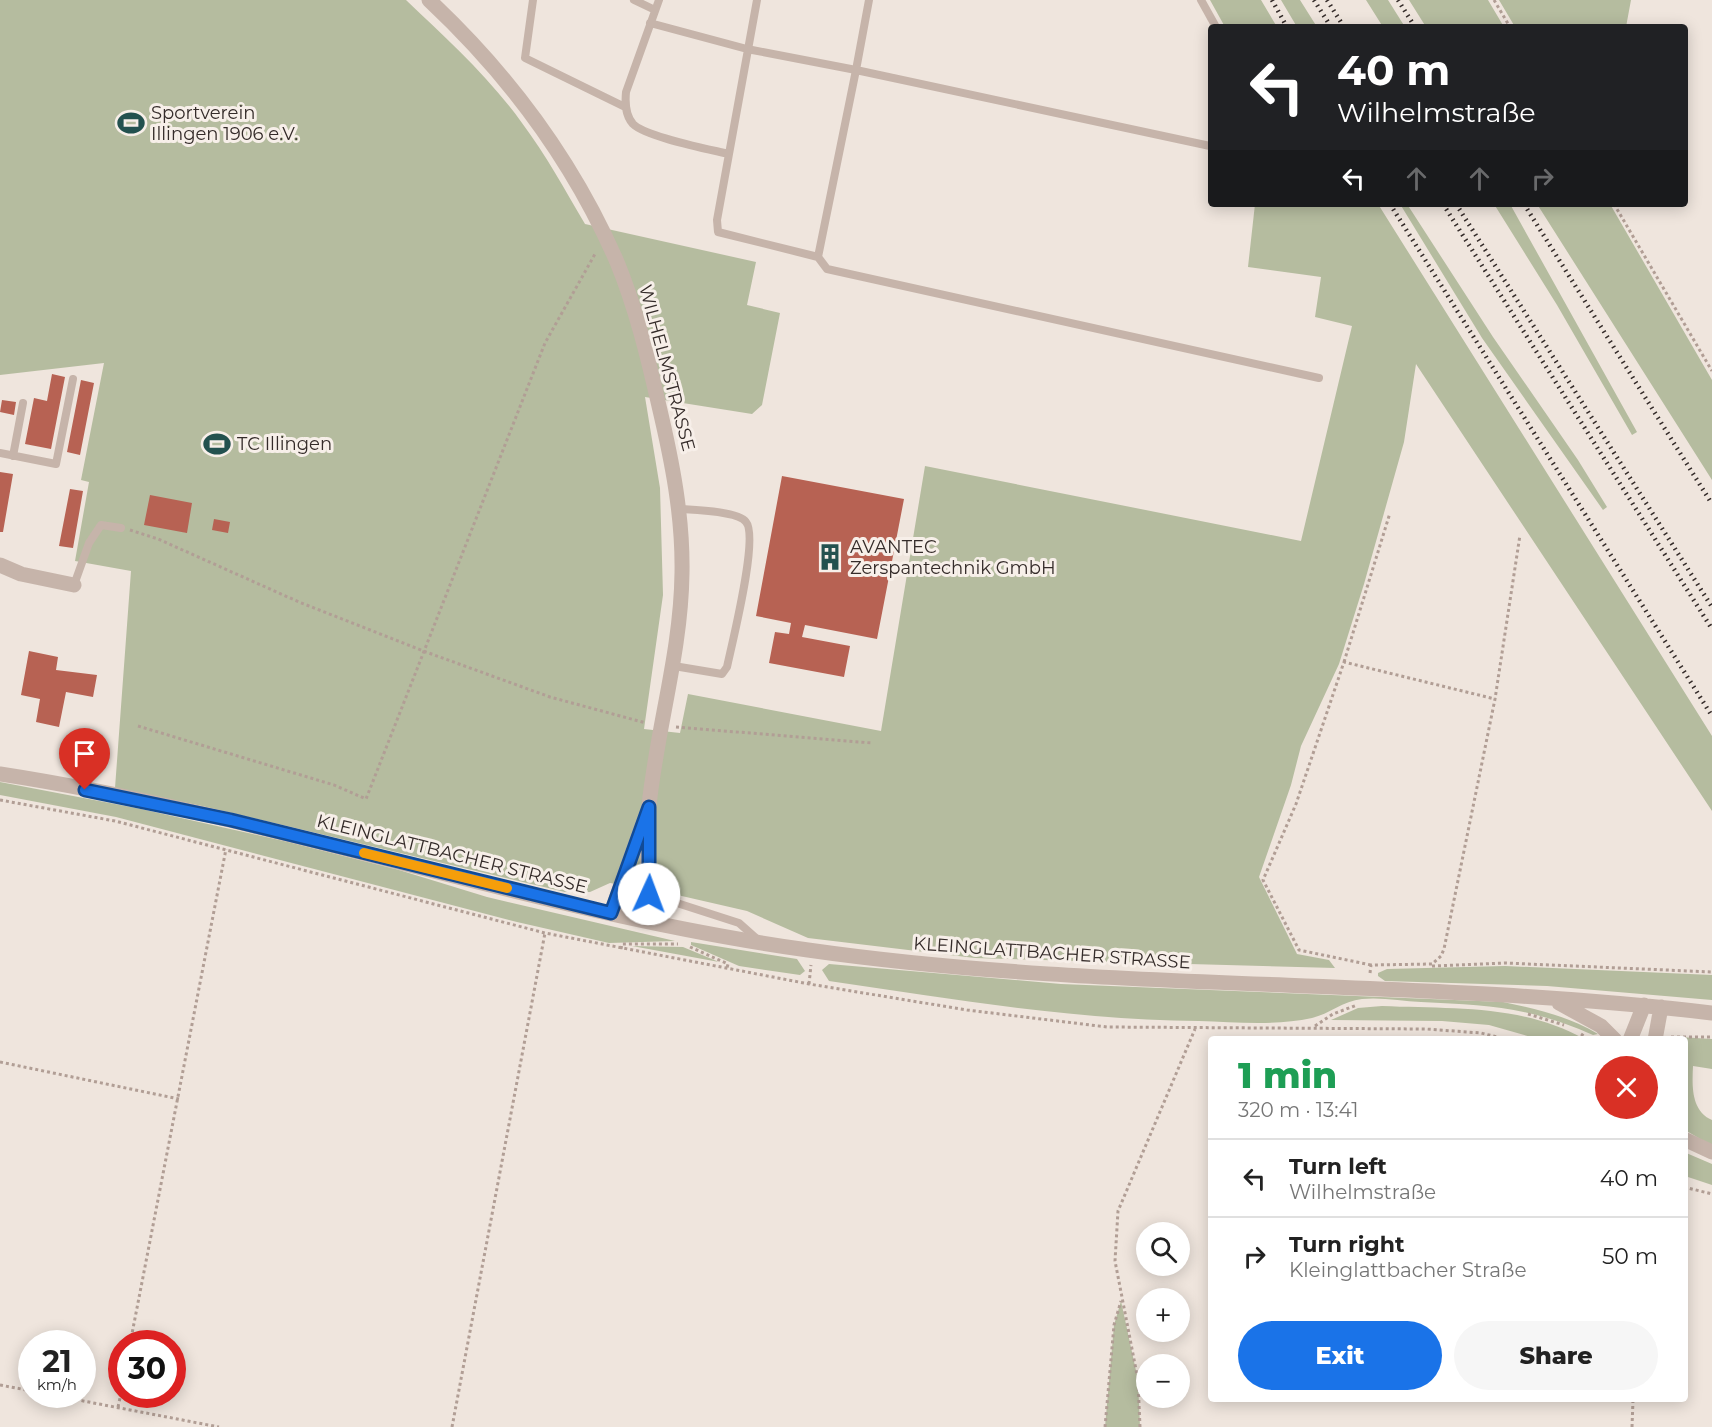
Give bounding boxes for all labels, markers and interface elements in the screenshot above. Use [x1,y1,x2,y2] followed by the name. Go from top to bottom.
[1337,44,1450,96] text: 40 m
[1238,48,1316,126] icon: left
[1337,96,1536,129] text: Wilhelmstraße
[151,102,298,145] place label: Sportverein Illingen 1906 e.V.
[116,108,146,138] sports icon: Sportverein Illingen 1906 e.V.
[1337,162,1370,195] icon: left
[1400,162,1433,195] icon: ahead
[1463,162,1496,195] icon: ahead
[1526,162,1559,195] icon: right
[634,282,700,454] street label: WILHELMSTRASSE
[202,429,232,459] sports icon: TC Illingen
[237,433,332,455] place label: TC Illingen
[850,536,1056,579] place label: AVANTEC Zerspantechnik GmbH
[815,542,845,572] building icon: AVANTEC Zerspantechnik GmbH
[59,728,110,790] pin
[68,737,101,770] icon: arrive
[315,810,589,898] street label: KLEINGLATTBACHER STRASSE
[617,862,681,926] position arrow
[913,932,1191,974] street label: KLEINGLATTBACHER STRASSE
[1238,1053,1337,1097] text: 1 min
[1595,1056,1658,1119] button: close
[1238,1098,1358,1122] text: 320 m · 13:41
[1289,1153,1387,1180] text: Turn left
[1238,1162,1271,1195] icon: left
[1600,1165,1658,1192] text: 40 m
[1289,1180,1436,1204] text: Wilhelmstraße
[1136,1222,1190,1408] map controls
[1136,1222,1190,1276] button: search
[1289,1231,1404,1258] text: Turn right
[1238,1240,1271,1273] icon: right
[1602,1243,1658,1270] text: 50 m
[1289,1258,1527,1282] text: Kleinglattbacher Straße
[1136,1288,1190,1342] button: +
[1238,1321,1442,1390] button: Exit
[1454,1321,1658,1390] button: Share
[108,1330,186,1408] speed limit sign: 30
[42,1343,72,1380] text: 21
[1136,1354,1190,1408] button: −
[37,1375,77,1394] text: km/h

